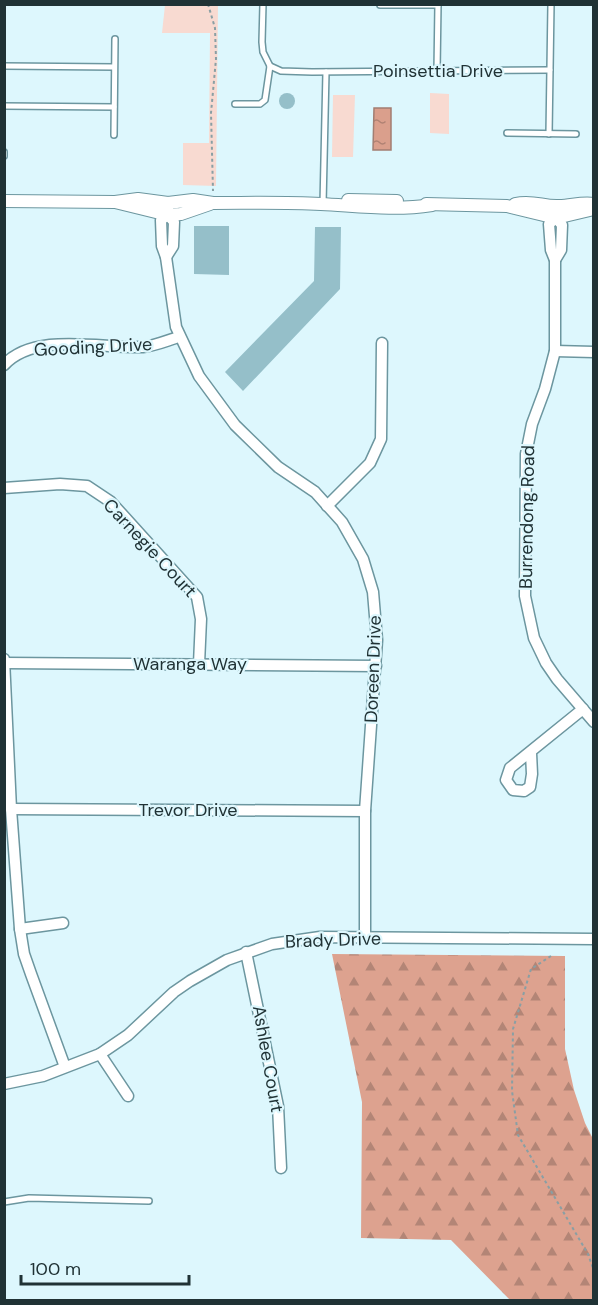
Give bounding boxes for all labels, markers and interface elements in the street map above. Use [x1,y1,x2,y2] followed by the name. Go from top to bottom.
[373,59,503,83] street label: Poinsettia Drive
[33,332,153,362] street label: Gooding Drive
[514,445,540,589] street label: Burrendong Road
[98,493,202,603] street label: Carnegie Court
[359,615,387,723] street label: Doreen Drive
[133,652,247,676] street label: Waranga Way
[138,798,238,822] street label: Trevor Drive
[285,926,381,954] street label: Brady Drive
[247,1004,289,1114] street label: Ashlee Court
[21,1248,189,1286] scale bar
[30,1257,81,1281] text: 100 m

